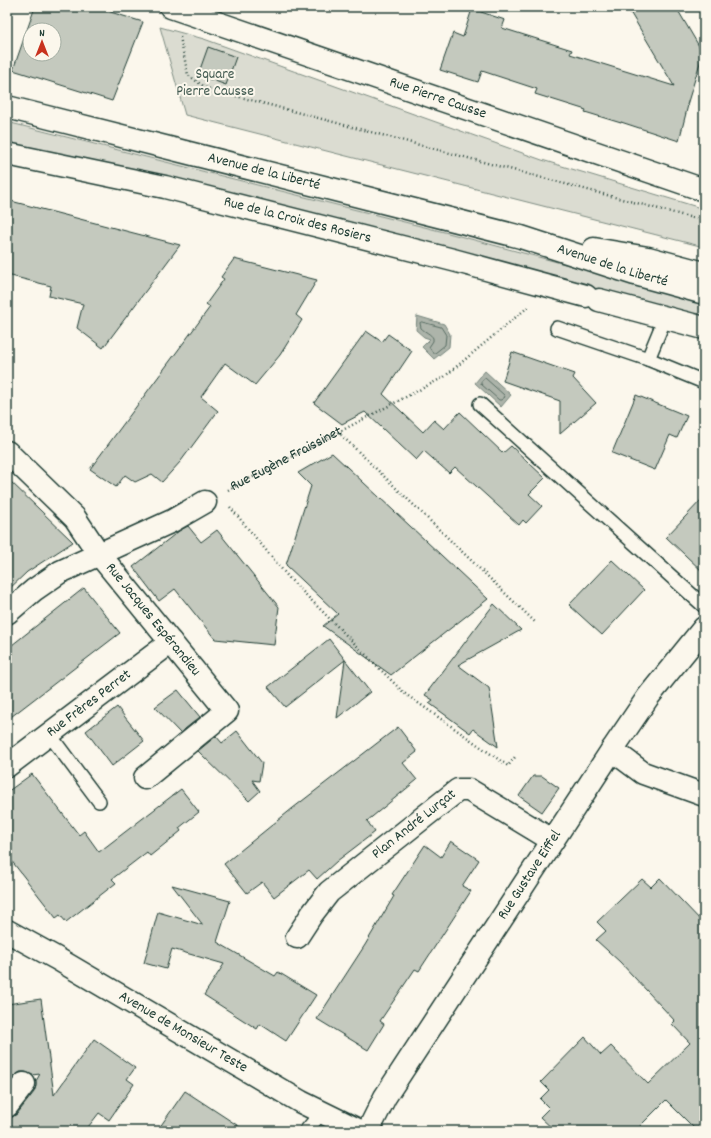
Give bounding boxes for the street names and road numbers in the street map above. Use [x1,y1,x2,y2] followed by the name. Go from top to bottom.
[386,72,490,126] street label: Rue Pierre Causse
[205,147,322,197] street label: Avenue de la Liberté
[221,191,374,250] street label: Rue de la Croix des Rosiers
[554,238,670,294] street label: Avenue de la Liberté
[227,421,347,498] street label: Rue Eugène Fraissinet
[100,558,206,681] street label: Rue Jacques Espérandieu
[42,664,137,743] street label: Rue Frères Perret
[367,784,462,865] street label: Plan André Lurçat
[493,826,568,924] street label: Rue Gustave Eiffel
[114,986,252,1079] street label: Avenue de Monsieur Teste

